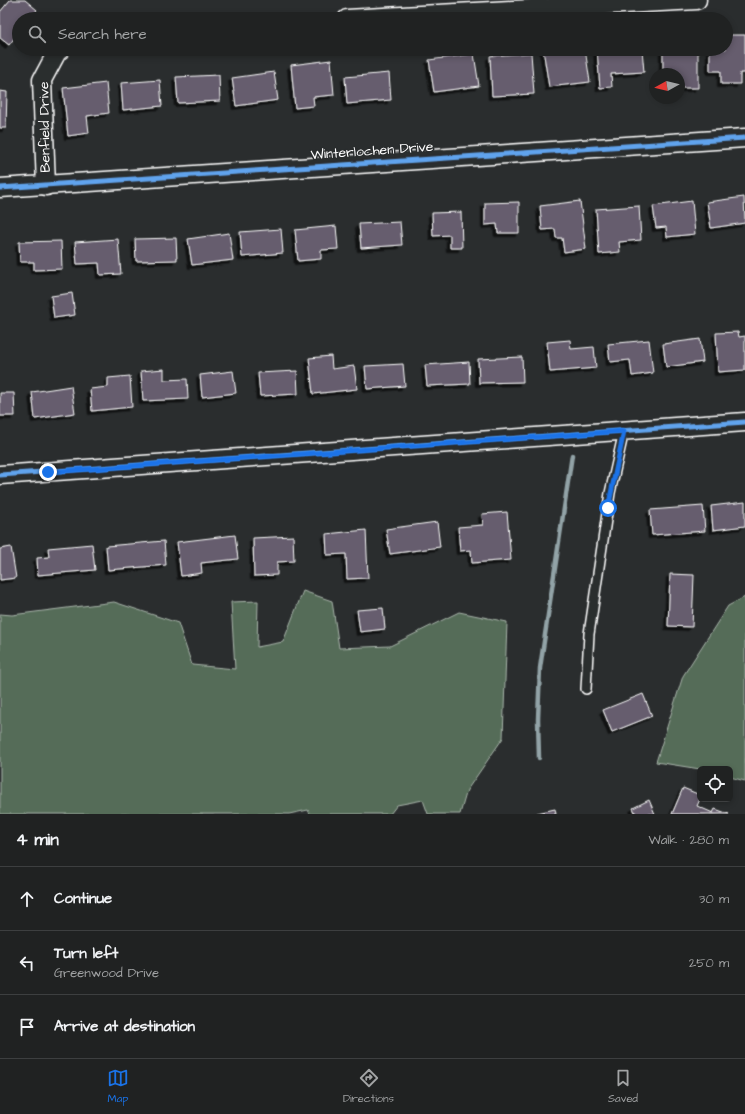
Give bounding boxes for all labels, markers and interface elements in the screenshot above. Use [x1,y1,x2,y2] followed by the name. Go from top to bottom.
[12,12,733,56] search box
[26,23,48,45] icon: search
[58,24,147,45] text: Search here
[649,68,685,104] north arrow
[34,81,56,173] street label: Benfield Drive
[310,137,434,165] street label: Winterlochen Drive
[39,463,57,481] route end
[599,499,617,517] route start
[697,766,733,802] map controls
[697,766,733,802] button: locate
[16,828,59,852] text: 4 min
[648,831,729,849] text: Walk · 280 m
[16,888,38,910] icon: ahead
[54,888,112,909] text: Continue
[699,890,729,908] text: 30 m
[54,943,118,964] text: Turn left
[16,952,38,974] icon: left
[689,954,729,972] text: 250 m
[54,964,159,982] text: Greenwood Drive
[16,1016,38,1038] icon: arrive
[54,1016,195,1037] text: Arrive at destination
[107,1067,129,1106] tab: Map
[343,1067,394,1106] tab: Directions
[608,1067,638,1106] tab: Saved

